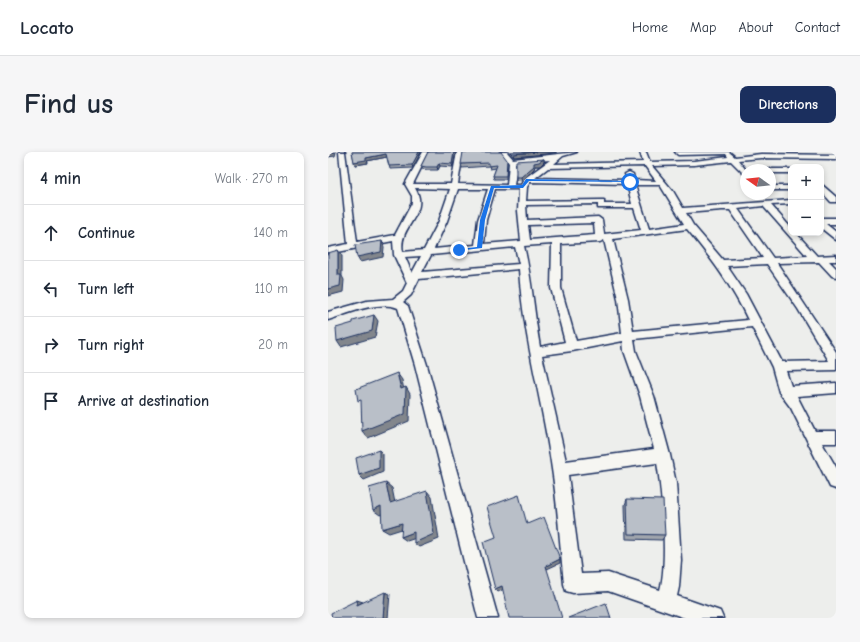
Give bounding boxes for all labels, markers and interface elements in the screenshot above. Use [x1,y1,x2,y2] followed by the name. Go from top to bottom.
[20,17,74,39] text: Locato
[632,19,668,36] text: Home
[690,19,716,36] text: Map
[738,19,773,36] text: About
[795,19,840,36] text: Contact
[740,86,836,123] button: Directions
[24,88,113,120] text: Find us
[740,164,776,200] north arrow
[788,164,824,236] map controls
[788,164,824,200] button: +
[40,169,81,188] text: 4 min
[215,171,288,186] text: Walk · 270 m
[621,173,639,191] route start
[788,200,824,236] button: −
[40,222,62,244] icon: ahead
[78,224,135,242] text: Continue
[254,225,288,240] text: 140 m
[450,241,468,259] route end
[40,278,62,300] icon: left
[78,280,134,298] text: Turn left
[255,281,288,296] text: 110 m
[40,334,62,356] icon: right
[78,336,144,354] text: Turn right
[258,337,288,352] text: 20 m
[40,390,62,412] icon: arrive
[78,392,209,410] text: Arrive at destination

